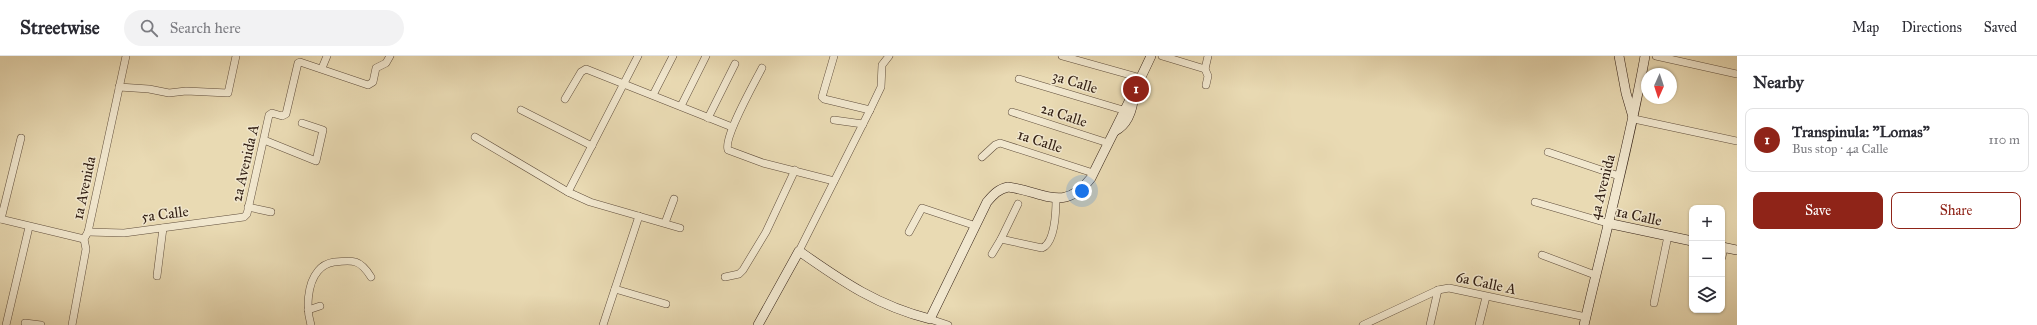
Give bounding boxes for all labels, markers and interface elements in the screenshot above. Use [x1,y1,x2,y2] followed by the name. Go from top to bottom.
[124,10,404,46] search box
[20,16,100,39] text: Streetwise
[138,17,160,39] icon: search
[170,19,241,37] text: Search here
[1852,19,1879,36] text: Map
[1901,19,1962,36] text: Directions
[1984,19,2017,36] text: Saved
[1050,67,1100,97] street label: 3a Calle
[1641,68,1677,104] north arrow
[1753,72,1804,93] text: Nearby
[1123,74,1149,104] pin: 1
[1038,99,1090,131] street label: 2a Calle
[227,122,263,204] street label: 2a Avenida A
[1792,123,1930,141] text: Transpinula: "Lomas"
[1015,125,1065,157] street label: 1a Calle
[1764,132,1770,148] text: 1
[1988,132,2020,148] text: 110 m
[1792,141,1888,157] text: Bus stop · 4a Calle
[1585,152,1619,222] street label: 4a Avenida
[69,154,100,221] street label: 1a Avenida
[1072,181,1092,201] your location
[1753,192,1883,229] button: Save
[1891,192,2021,229] button: Share
[140,202,190,226] street label: 5a Calle
[1614,202,1664,230] street label: 1a Calle
[1689,205,1725,313] map controls
[1689,205,1725,241] button: +
[1689,241,1725,277] button: −
[1454,268,1518,298] street label: 6a Calle A
[1689,277,1725,313] button: layers

